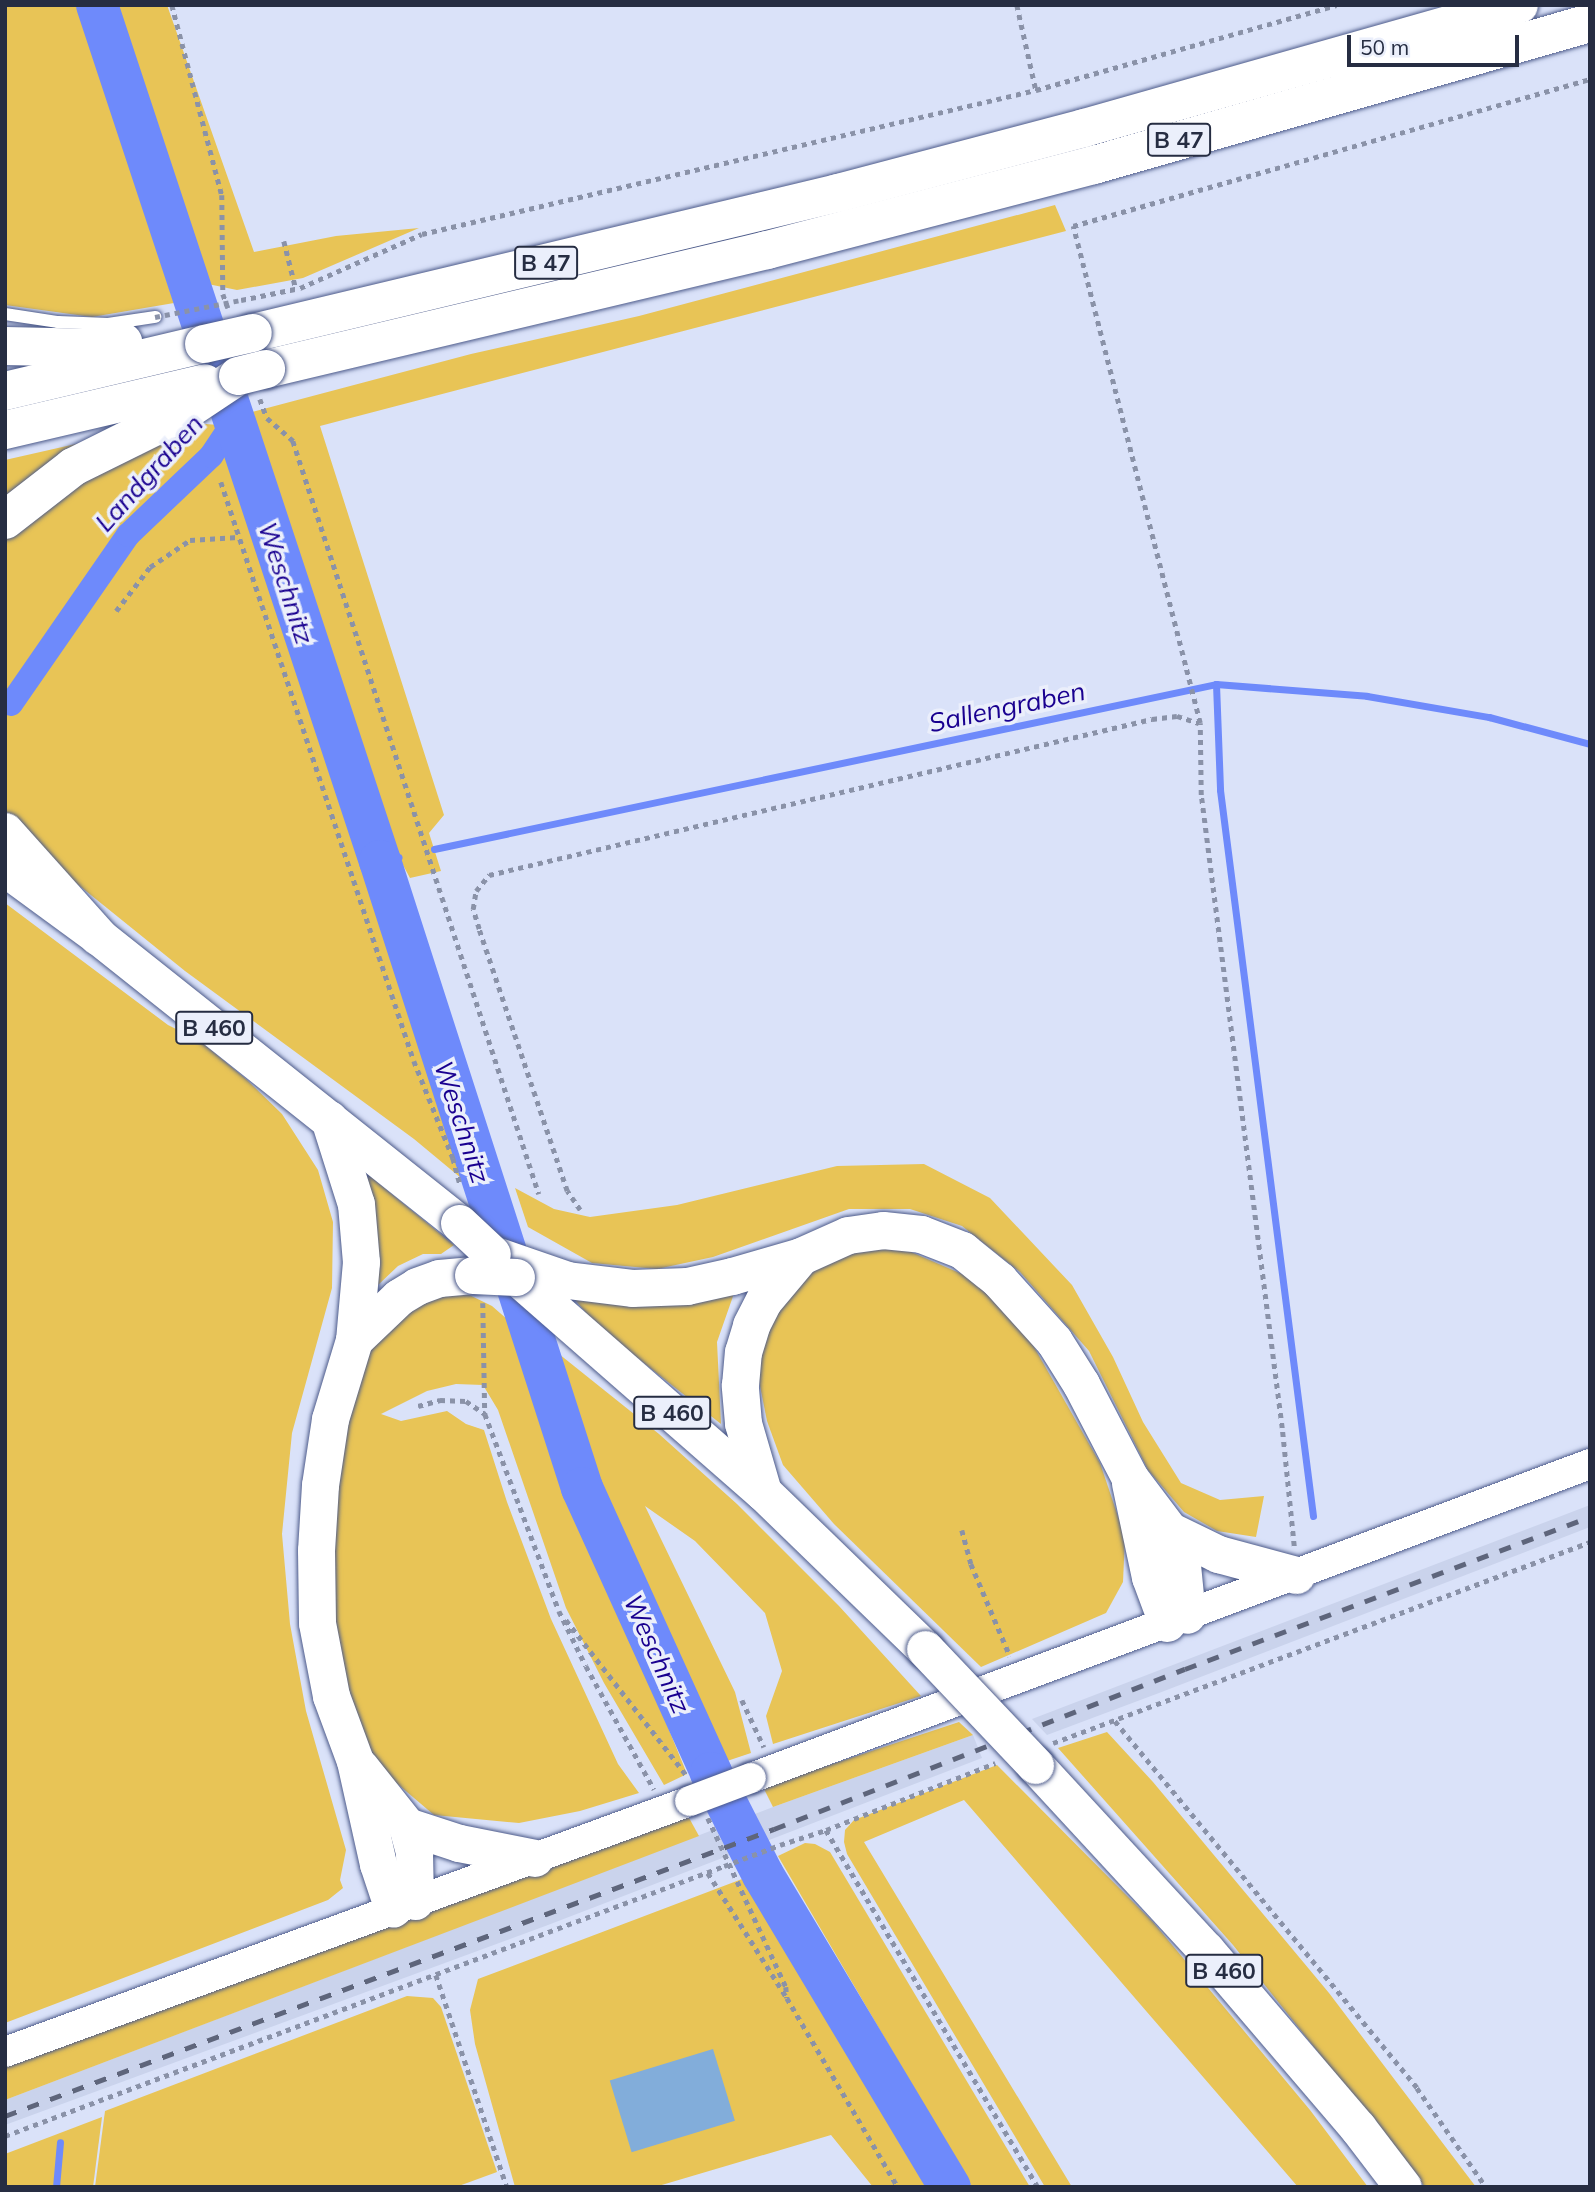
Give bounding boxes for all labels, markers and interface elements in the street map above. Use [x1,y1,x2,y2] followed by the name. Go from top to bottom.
[1350,21,1522,65] scale bar
[1360,34,1409,60] text: 50 m
[1146,120,1212,160] road number: B 47
[513,244,579,282] road number: B 47
[89,408,209,538] water label: Landgraben
[252,518,320,648] water label: Weschnitz
[926,675,1088,739] water label: Sallengraben
[174,1009,254,1048] road number: B 460
[428,1057,496,1187] water label: Weschnitz
[632,1394,712,1432] road number: B 460
[617,1590,697,1718] water label: Weschnitz
[1184,1952,1264,1990] road number: B 460

